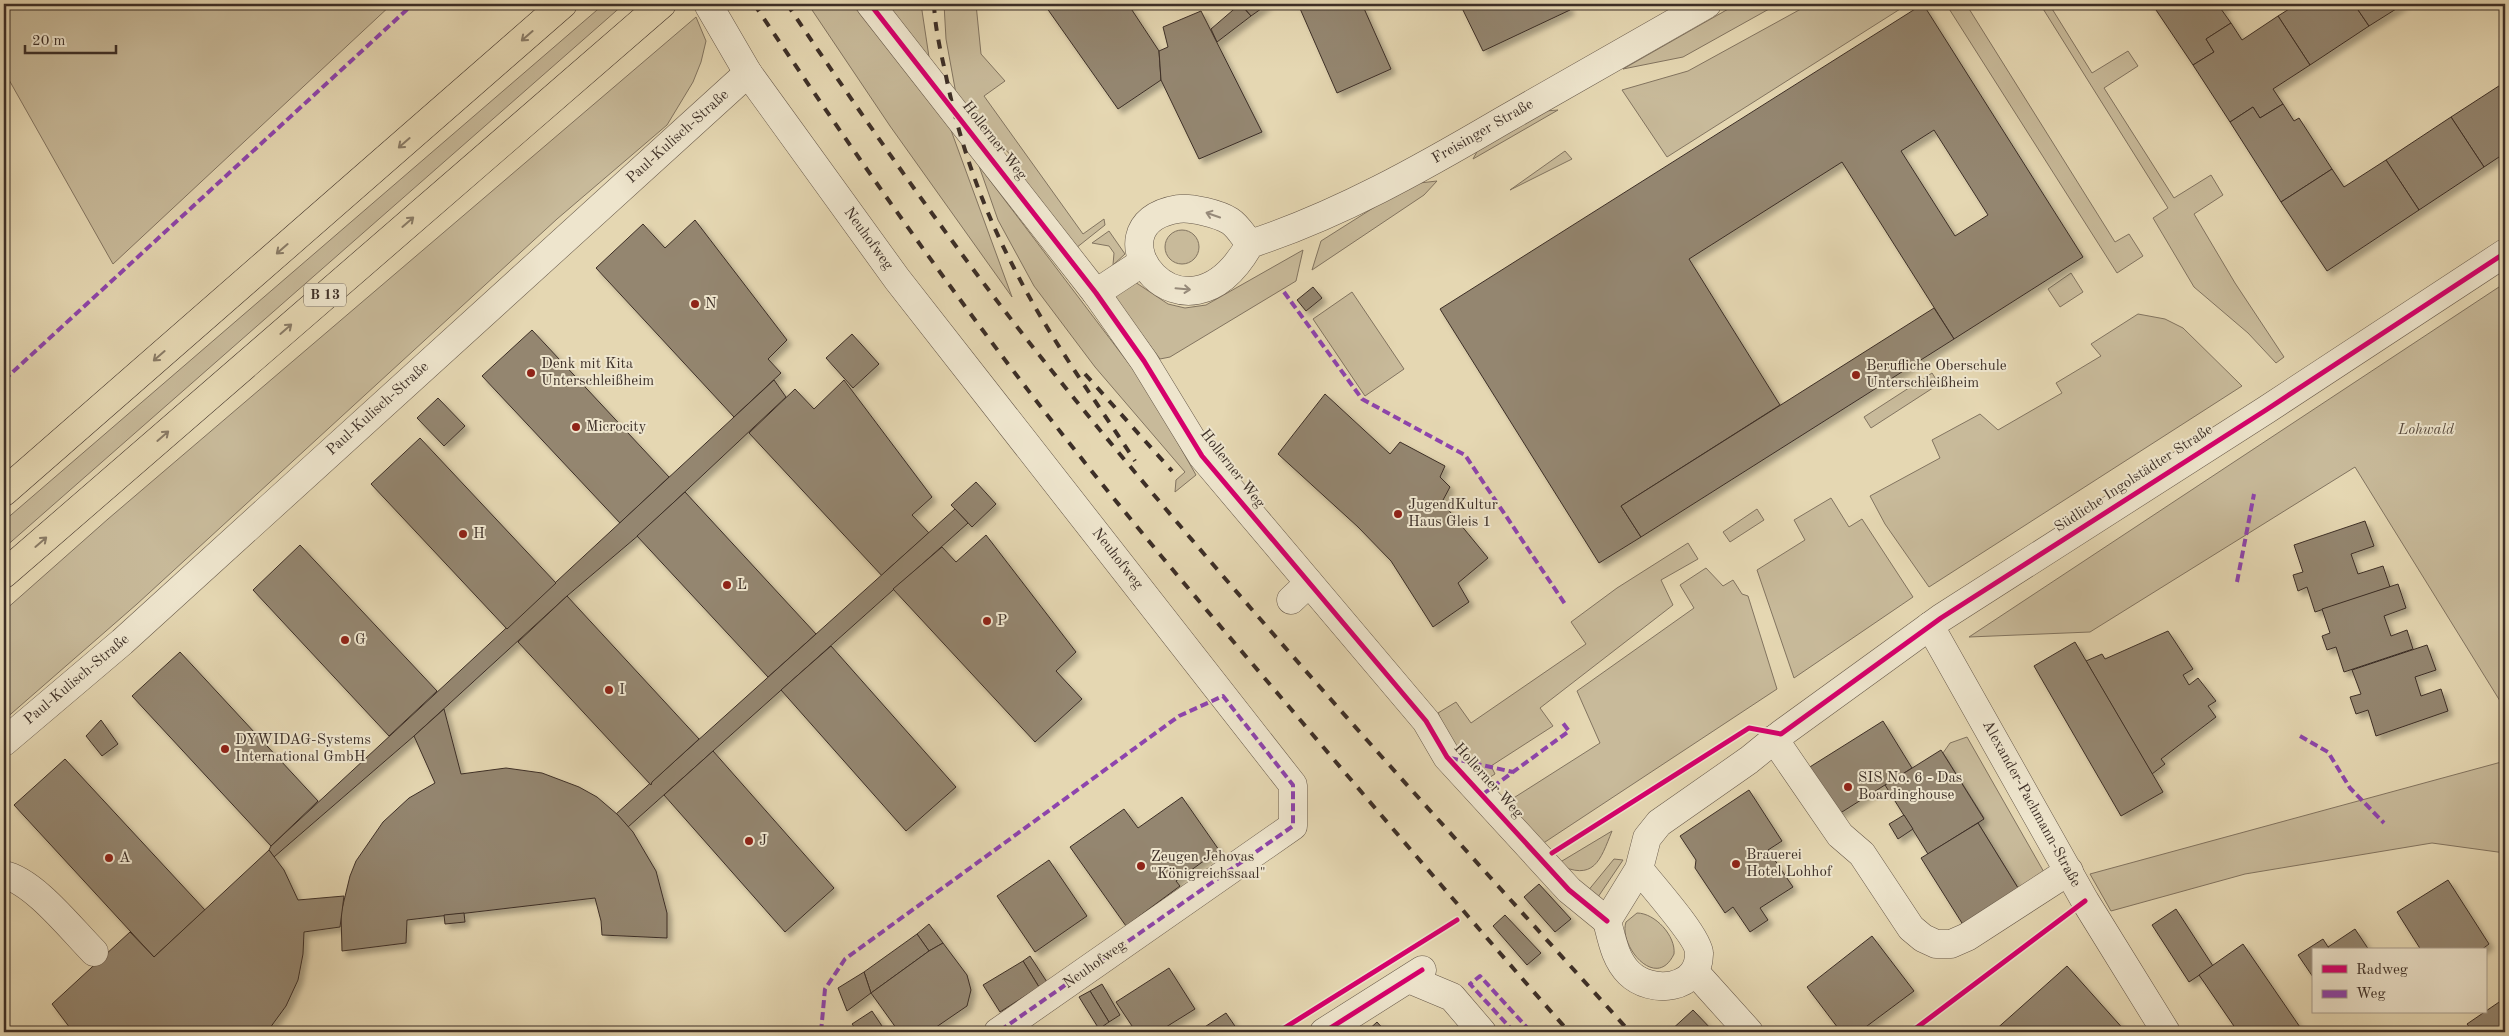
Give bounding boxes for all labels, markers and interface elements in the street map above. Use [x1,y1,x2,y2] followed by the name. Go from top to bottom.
[25,22,116,54] scale bar
[520,30,533,42] one-way arrow
[32,34,66,49] text: 20 m
[624,87,732,187] street label: Paul-Kulisch-Straße
[1430,97,1536,167] street label: Freisinger Straße
[959,99,1029,183] street label: Hollerner Weg
[398,137,411,149] one-way arrow
[840,205,896,273] street label: Neuhofweg
[1206,210,1221,219] one-way arrow
[402,216,415,228] one-way arrow
[275,244,288,255] one-way arrow
[304,284,346,306] road number: B 13
[1174,284,1190,294] one-way arrow
[705,297,717,312] place label: N
[689,298,701,310] marker: N
[279,324,292,335] one-way arrow
[153,350,166,361] one-way arrow
[541,357,654,389] place label: Denk mit Kita Unterschleißheim
[324,359,432,459] street label: Paul-Kulisch-Straße
[1866,359,2007,391] place label: Berufliche Oberschule Unterschleißheim
[525,367,537,379] marker: Denk mit Kita Unterschleißheim
[1850,369,1862,381] marker: Berufliche Oberschule Unterschleißheim
[586,420,647,435] place label: Microcity
[570,421,582,433] marker: Microcity
[2052,422,2216,536] street label: Südliche Ingolstädter Straße
[2397,423,2455,438] park label: Lohwald
[1197,427,1267,511] street label: Hollerner Weg
[157,430,170,441] one-way arrow
[1408,498,1498,530] place label: JugendKultur Haus Gleis 1
[1392,508,1404,520] marker: JugendKultur Haus Gleis 1
[1089,526,1145,592] street label: Neuhofweg
[473,527,485,542] place label: H
[457,528,469,540] marker: H
[34,536,47,548] one-way arrow
[737,578,747,593] place label: L
[721,579,733,591] marker: L
[997,614,1007,629] place label: P
[981,615,993,627] marker: P
[22,632,132,728] street label: Paul-Kulisch-Straße
[355,633,366,648] place label: G
[339,634,351,646] marker: G
[619,683,625,698] place label: I
[603,684,615,696] marker: I
[1979,718,2083,890] street label: Alexander-Pachmann-Straße
[235,733,371,765] place label: DYWIDAG-Systems International GmbH
[1451,741,1525,821] street label: Hollerner Weg
[219,743,231,755] marker: DYWIDAG-Systems International GmbH
[1858,771,1962,803] place label: SIS No. 6 - Das Boardinghouse
[1842,781,1854,793] marker: SIS No. 6 - Das Boardinghouse
[759,834,767,849] place label: J
[743,835,755,847] marker: J
[1746,848,1833,880] place label: Brauerei Hotel Lohhof
[1151,850,1266,882] place label: Zeugen Jehovas "Königreichssaal"
[119,851,131,866] place label: A
[103,852,115,864] marker: A
[1730,858,1742,870] marker: Brauerei Hotel Lohhof
[1135,860,1147,872] marker: Zeugen Jehovas "Königreichssaal"
[1061,938,1129,992] street label: Neuhofweg
[2312,948,2486,1014] legend
[2356,963,2408,978] text: Radweg
[2356,987,2386,1002] text: Weg

